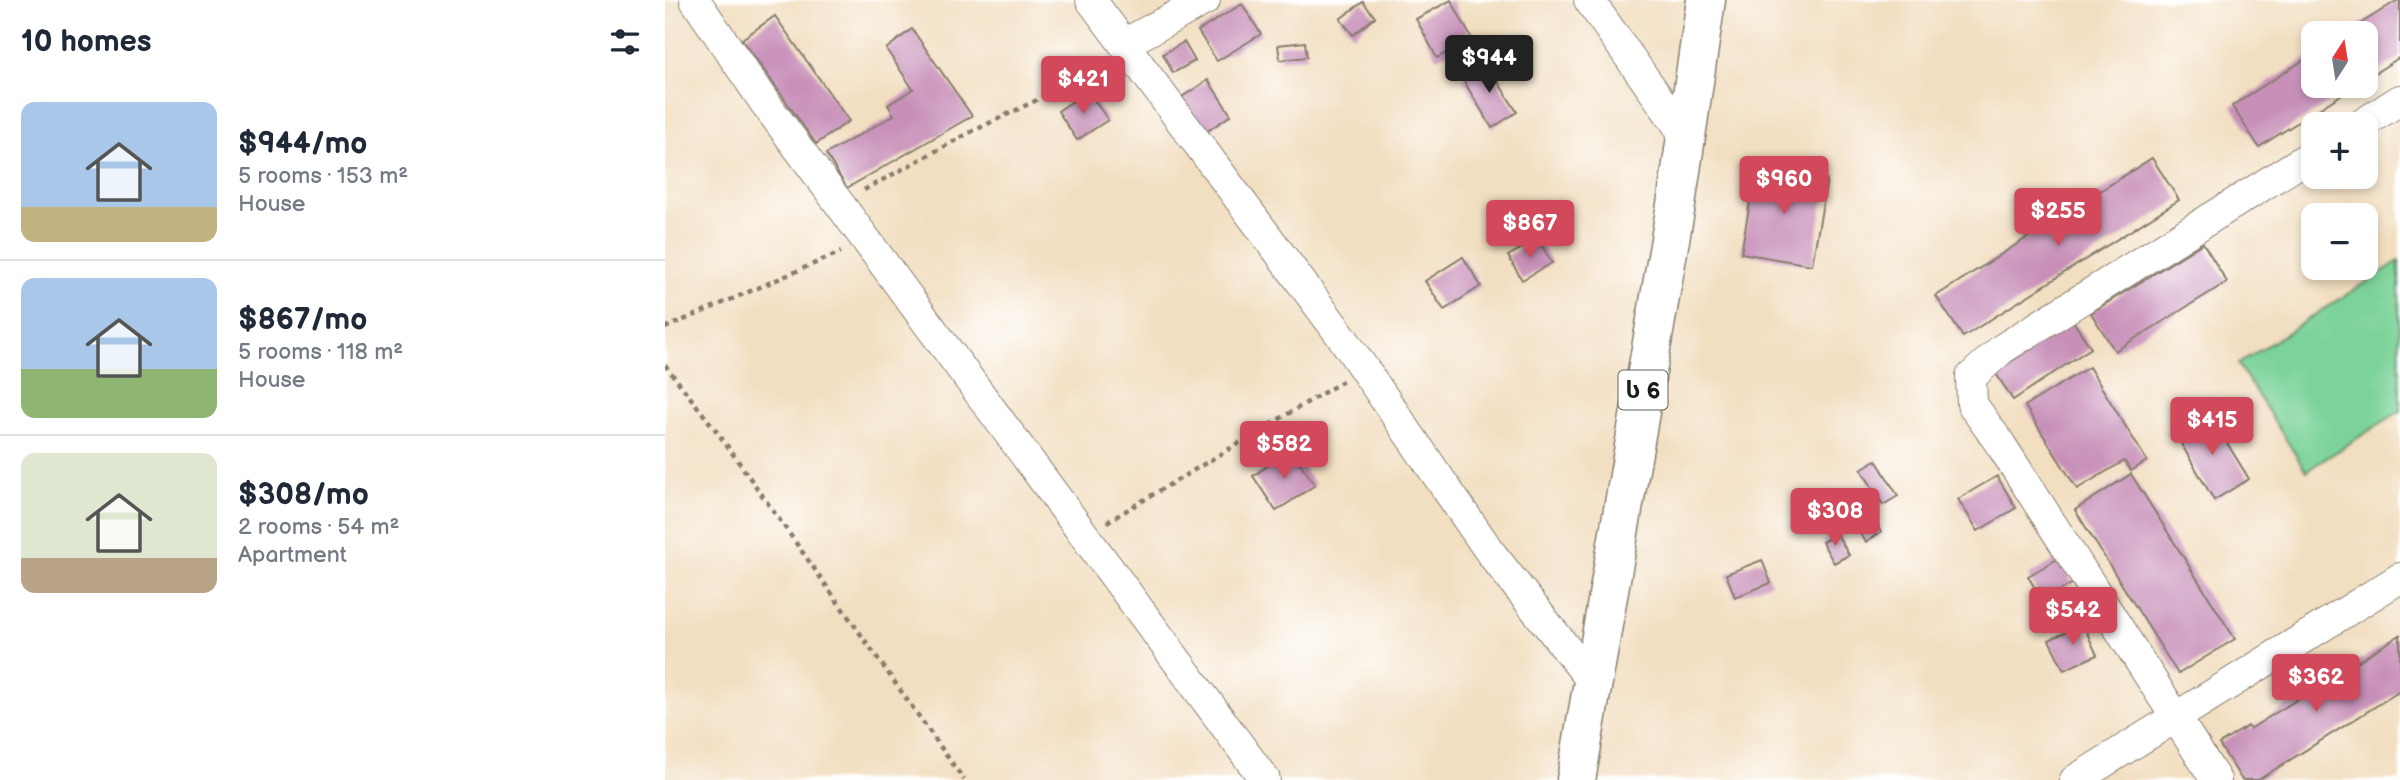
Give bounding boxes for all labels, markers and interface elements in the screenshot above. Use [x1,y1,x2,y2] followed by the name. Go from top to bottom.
[2301,21,2378,98] north arrow
[2301,21,2378,280] map controls
[606,23,644,61] icon: filters
[21,24,152,60] text: 10 homes
[1448,36,1530,95] pin: $944
[1461,44,1517,72] text: $944
[1042,57,1124,116] pin: $421
[1057,65,1109,93] text: $421
[2301,112,2378,189] button: +
[238,126,367,162] text: $944/mo
[77,130,161,214] icon: home
[1743,156,1825,216] pin: $960
[238,162,408,190] text: 5 rooms · 153 m²
[1756,165,1812,193] text: $960
[2017,188,2099,248] pin: $255
[238,190,305,218] text: House
[2030,197,2086,225] text: $255
[1489,201,1571,260] pin: $867
[2301,203,2378,280] button: −
[1502,209,1558,237] text: $867
[238,302,367,338] text: $867/mo
[77,306,161,390] icon: home
[238,338,403,366] text: 5 rooms · 118 m²
[238,366,305,394] text: House
[1619,370,1667,410] road number: ს 6
[2171,398,2253,457] pin: $415
[2186,406,2238,434] text: $415
[1243,421,1325,481] pin: $582
[1256,430,1312,458] text: $582
[238,477,369,513] text: $308/mo
[77,481,161,565] icon: home
[1794,489,1876,548] pin: $308
[1807,497,1863,525] text: $308
[238,513,400,541] text: 2 rooms · 54 m²
[238,541,347,569] text: Apartment
[2032,588,2114,647] pin: $542
[2045,596,2101,624] text: $542
[2275,654,2357,714] pin: $362
[2288,663,2344,691] text: $362

